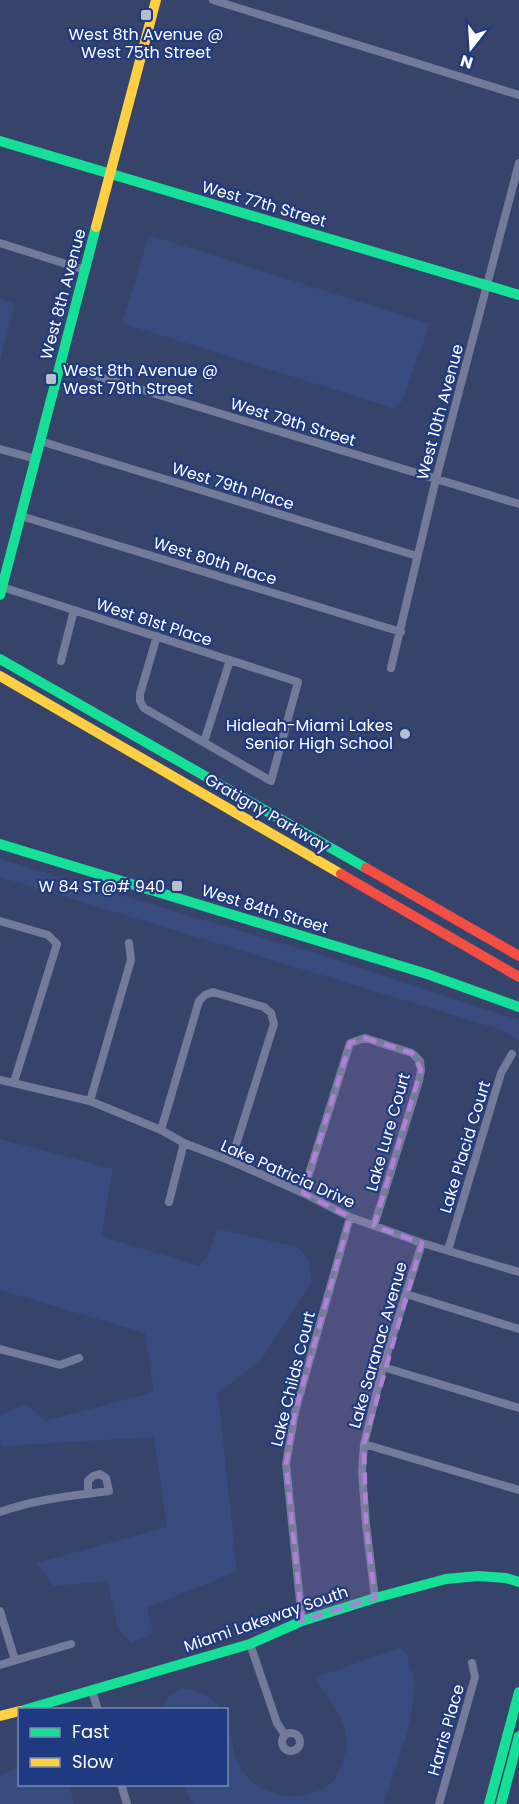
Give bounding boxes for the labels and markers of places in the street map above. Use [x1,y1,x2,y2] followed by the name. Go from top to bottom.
[139,8,153,22] marker: West 8th Avenue @ West 75th Street
[69,23,223,64] place label: West 8th Avenue @ West 75th Street
[63,359,218,400] place label: West 8th Avenue @ West 79th Street
[44,372,58,386] marker: West 8th Avenue @ West 79th Street
[226,714,393,755] place label: Hialeah-Miami Lakes Senior High School
[398,727,412,741] marker: Hialeah-Miami Lakes Senior High School
[39,875,165,898] place label: W 84 ST@# 940
[170,879,184,893] marker: W 84 ST@# 940

